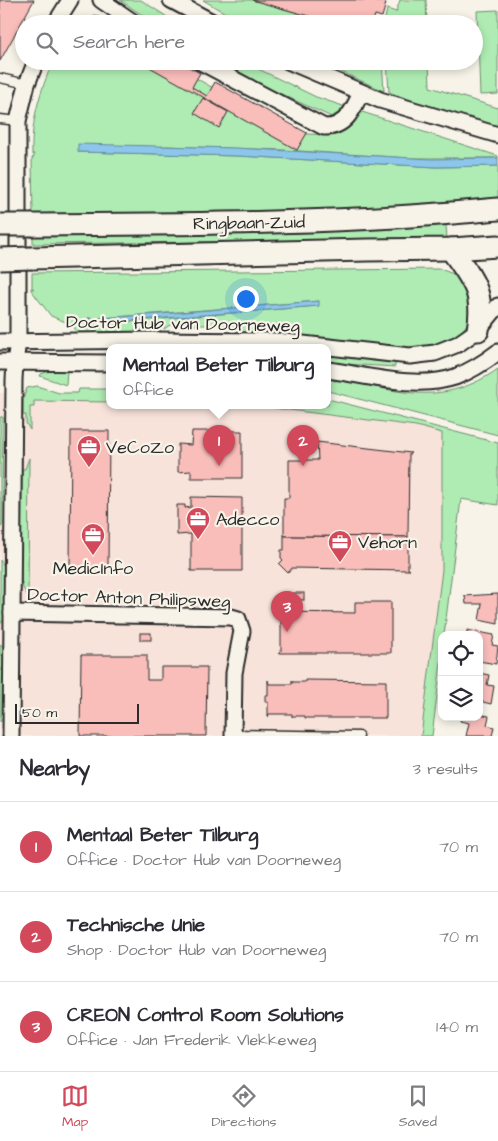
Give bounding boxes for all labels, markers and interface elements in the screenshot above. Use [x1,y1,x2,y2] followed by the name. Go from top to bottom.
[15,15,483,70] search box
[33,29,61,57] icon: search
[73,29,185,56] text: Search here
[193,210,305,237] street label: Ringbaan-Zuid
[233,286,259,312] your location
[66,309,300,340] street label: Doctor Hub van Doorneweg
[106,344,331,409] popup
[123,352,314,379] text: Mentaal Beter Tilburg
[123,379,174,401] text: Office
[203,425,235,466] pin: 1
[287,425,319,466] pin: 2
[76,434,102,468] office icon: VeCoZo
[106,435,174,460] place label: VeCoZo
[185,506,211,540] office icon: Adecco
[216,507,279,532] place label: Adecco
[80,522,106,556] office icon: MedicInfo
[327,529,353,563] office icon: Vehorn
[358,530,417,555] place label: Vehorn
[53,556,133,581] place label: MedicInfo
[27,582,231,615] street label: Doctor Anton Philipsweg
[271,591,303,632] pin: 3
[438,631,483,721] map controls
[438,631,483,676] button: locate
[438,676,483,721] button: layers
[15,701,139,724] scale bar
[22,703,57,723] text: 50 m
[20,754,90,783] text: Nearby
[413,758,478,780] text: 3 results
[67,822,258,849] text: Mentaal Beter Tilburg
[35,836,37,858] text: 1
[439,836,478,858] text: 70 m
[67,849,341,871] text: Office · Doctor Hub van Doorneweg
[67,912,205,939] text: Technische Unie
[31,926,41,948] text: 2
[439,926,478,948] text: 70 m
[67,939,326,961] text: Shop · Doctor Hub van Doorneweg
[67,1002,344,1029] text: CREON Control Room Solutions
[32,1016,40,1038] text: 3
[436,1016,478,1038] text: 140 m
[67,1029,316,1051] text: Office · Jan Frederik Vlekkeweg
[61,1082,89,1132] tab: Map
[211,1082,276,1132] tab: Directions
[399,1082,437,1132] tab: Saved

